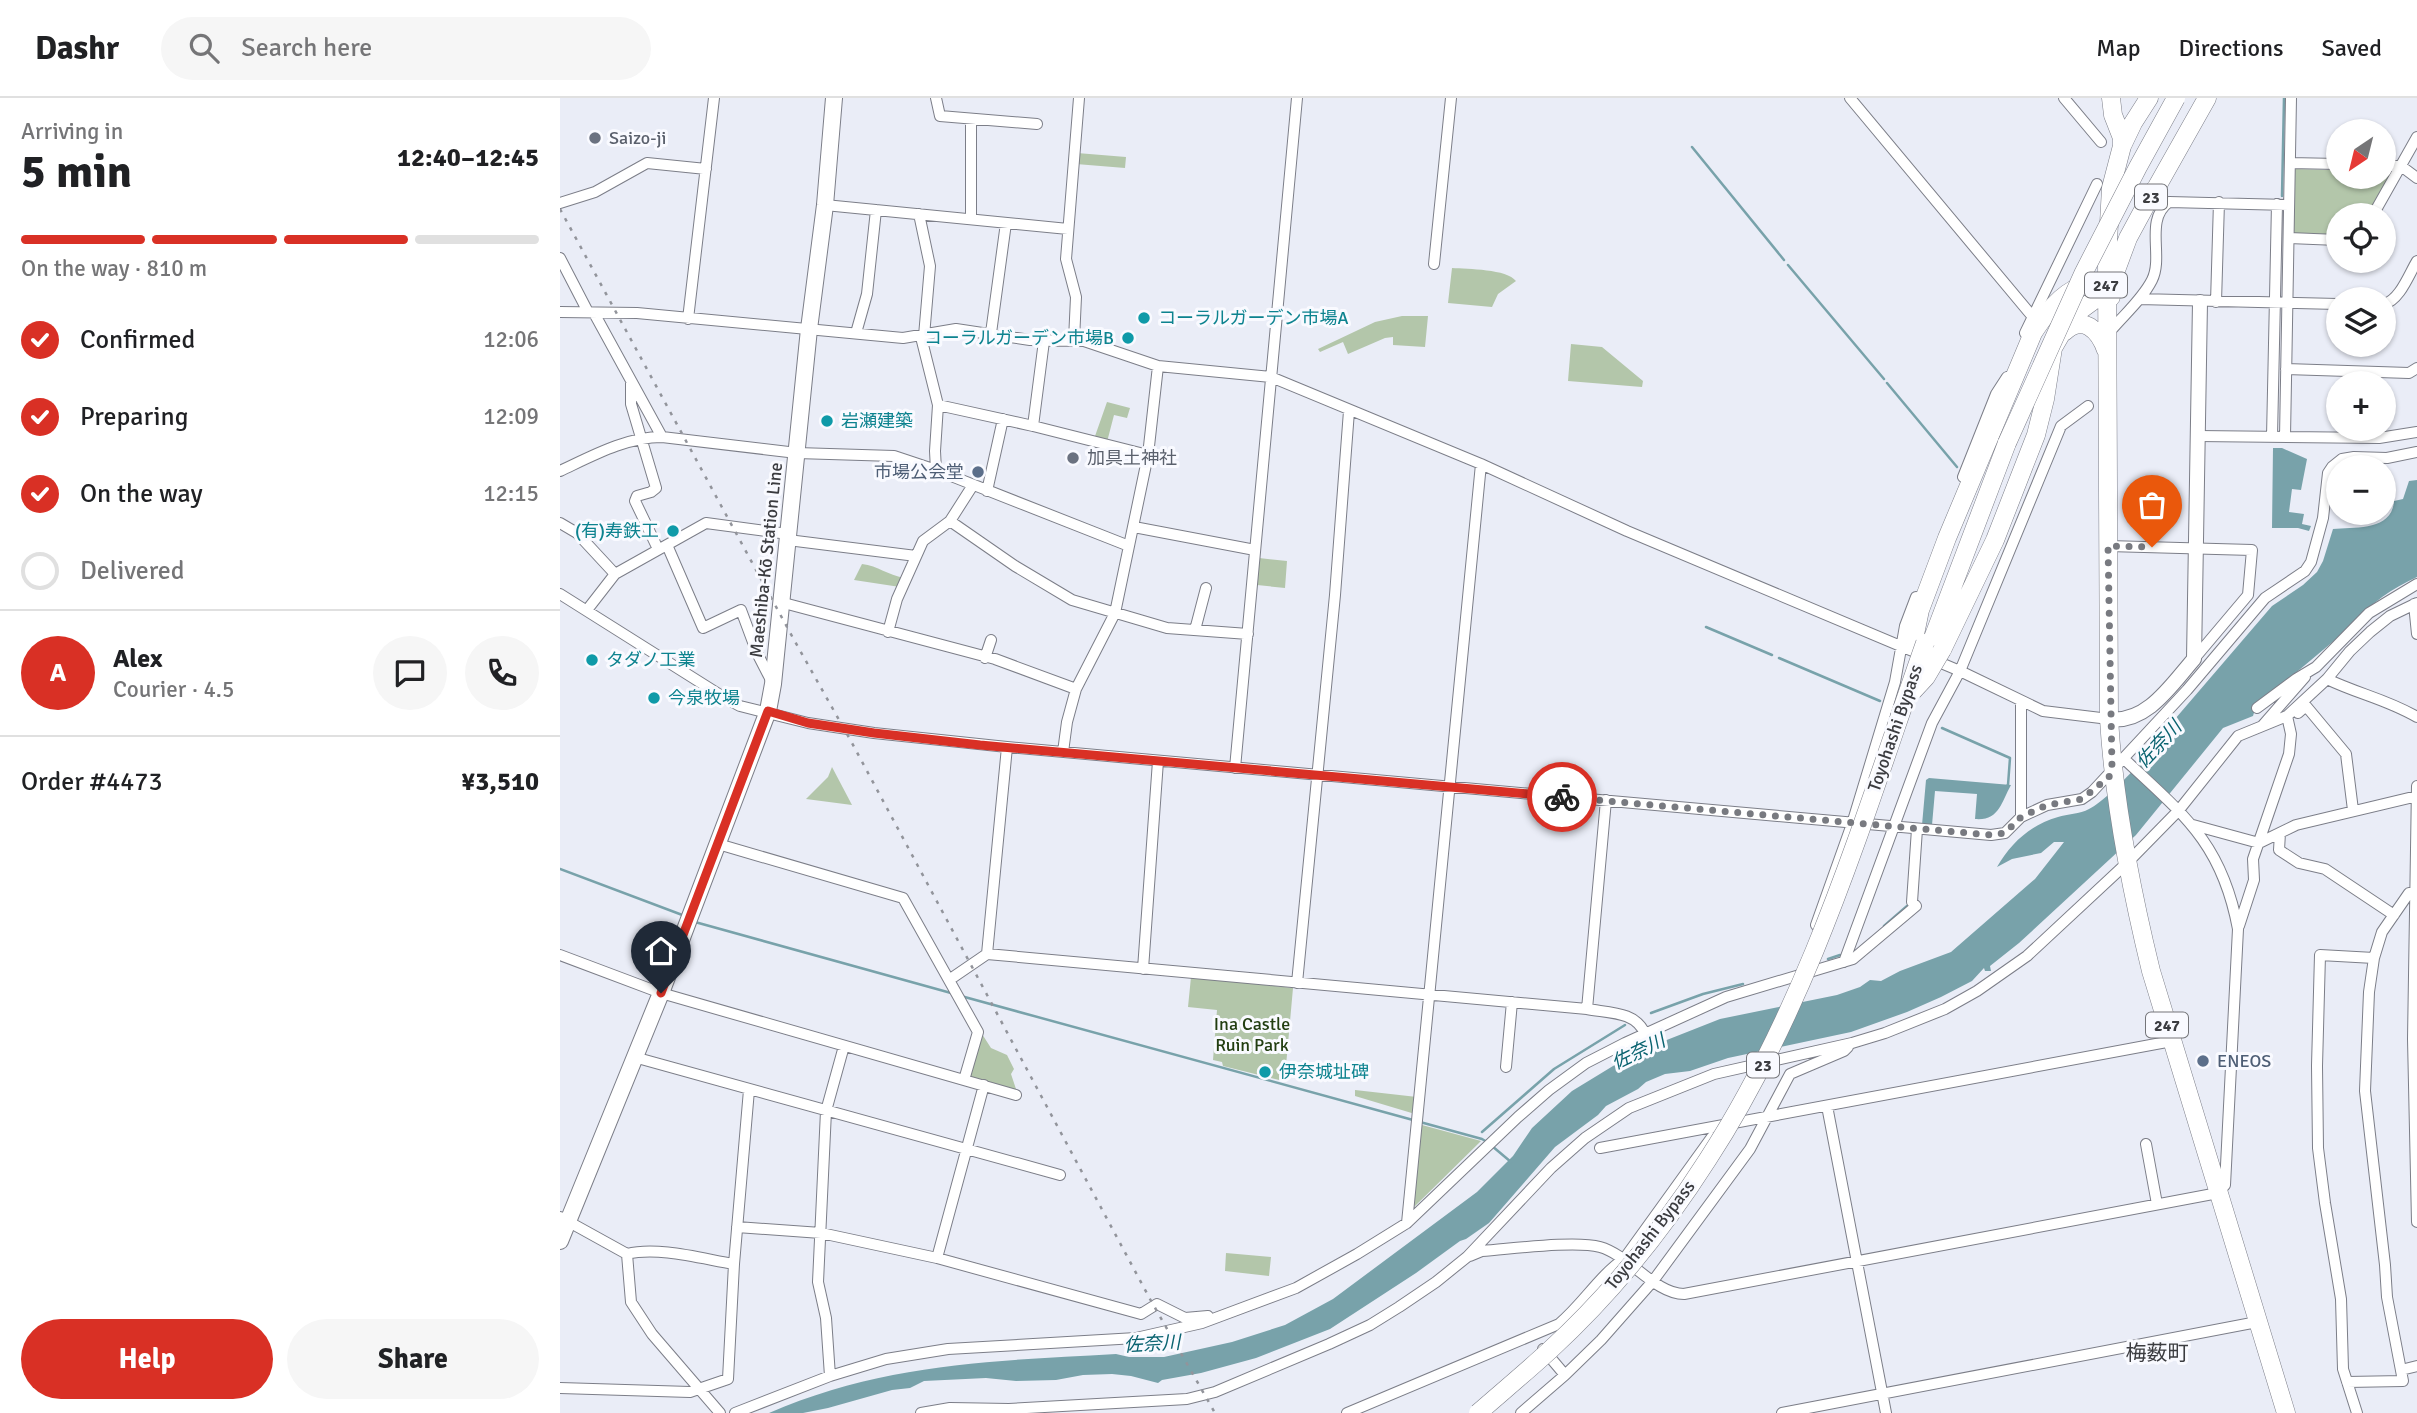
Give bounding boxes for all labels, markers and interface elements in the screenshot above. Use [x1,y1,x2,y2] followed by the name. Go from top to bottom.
[161,17,651,80] search box
[35,28,119,69] text: Dashr
[185,29,223,67] icon: search
[241,32,372,64] text: Search here
[2096,33,2141,63] text: Map
[2179,33,2284,63] text: Directions
[2322,33,2382,63] text: Saved
[21,117,123,146] text: Arriving in
[2326,119,2396,189] north arrow
[2326,119,2396,525] map controls
[609,127,666,149] place label: Saizo-ji
[587,130,603,146] marker: Saizo-ji
[397,142,539,174] text: 12:40–12:45
[21,144,132,200] text: 5 min
[2135,184,2167,209] road number: 23
[2326,203,2396,273] button: locate
[21,254,207,283] text: On the way · 810 m
[2085,272,2127,298] road number: 247
[2326,287,2396,357] button: layers
[1158,307,1348,329] place label: コーラルガーデン市場A
[1136,310,1152,326] marker: コーラルガーデン市場A
[21,321,59,359] icon: check
[80,324,195,356] text: Confirmed
[483,325,539,354] text: 12:06
[924,327,1114,349] place label: コーラルガーデン市場B
[1120,330,1136,346] marker: コーラルガーデン市場B
[2326,371,2396,441] button: +
[21,398,59,436] icon: check
[80,401,188,433] text: Preparing
[483,402,539,431] text: 12:09
[841,410,913,432] place label: 岩瀬建築
[819,413,835,429] marker: 岩瀬建築
[1087,447,1177,469] place label: 加具土神社
[1065,450,1081,466] marker: 加具土神社
[2326,455,2396,525] button: −
[745,461,787,659] street label: Maeshiba-Kō Station Line
[874,461,964,483] place label: 市場公会堂
[970,464,986,480] marker: 市場公会堂
[21,475,59,513] icon: check
[2122,475,2182,547] pin
[80,478,203,510] text: On the way
[483,479,539,508] text: 12:15
[2133,486,2171,524] icon: bag
[575,520,659,542] place label: (有)寿鉄工
[665,523,681,539] marker: (有)寿鉄工
[80,555,185,587] text: Delivered
[373,636,447,710] button: chat
[465,636,539,710] button: phone
[113,643,163,675] text: Alex
[606,649,695,671] place label: タダノ工業
[584,652,600,668] marker: タダノ工業
[50,657,66,689] text: A
[1863,661,1927,794] street label: Toyohashi Bypass
[113,675,234,704] text: Courier · 4.5
[668,687,740,709] place label: 今泉牧場
[646,690,662,706] marker: 今泉牧場
[2131,714,2188,774] water label: 佐奈川
[1527,762,1597,832] courier
[21,766,162,798] text: Order #4473
[461,766,539,798] text: ¥3,510
[1543,778,1581,816] icon: bike
[631,921,691,993] pin
[642,932,680,970] icon: home
[2146,1012,2188,1037] road number: 247
[1214,1013,1290,1056] park label: Ina Castle Ruin Park
[1608,1028,1671,1075] water label: 佐奈川
[2217,1050,2271,1072] place label: ENEOS
[1747,1052,1779,1077] road number: 23
[2195,1053,2211,1069] marker: ENEOS
[1279,1061,1369,1083] place label: 伊奈城址碑
[1257,1064,1273,1080] marker: 伊奈城址碑
[1600,1176,1700,1294] street label: Toyohashi Bypass
[21,1319,273,1399] button: Help
[287,1319,539,1399] button: Share
[1123,1330,1183,1357] water label: 佐奈川
[2126,1340,2189,1366] district label: 梅薮町

